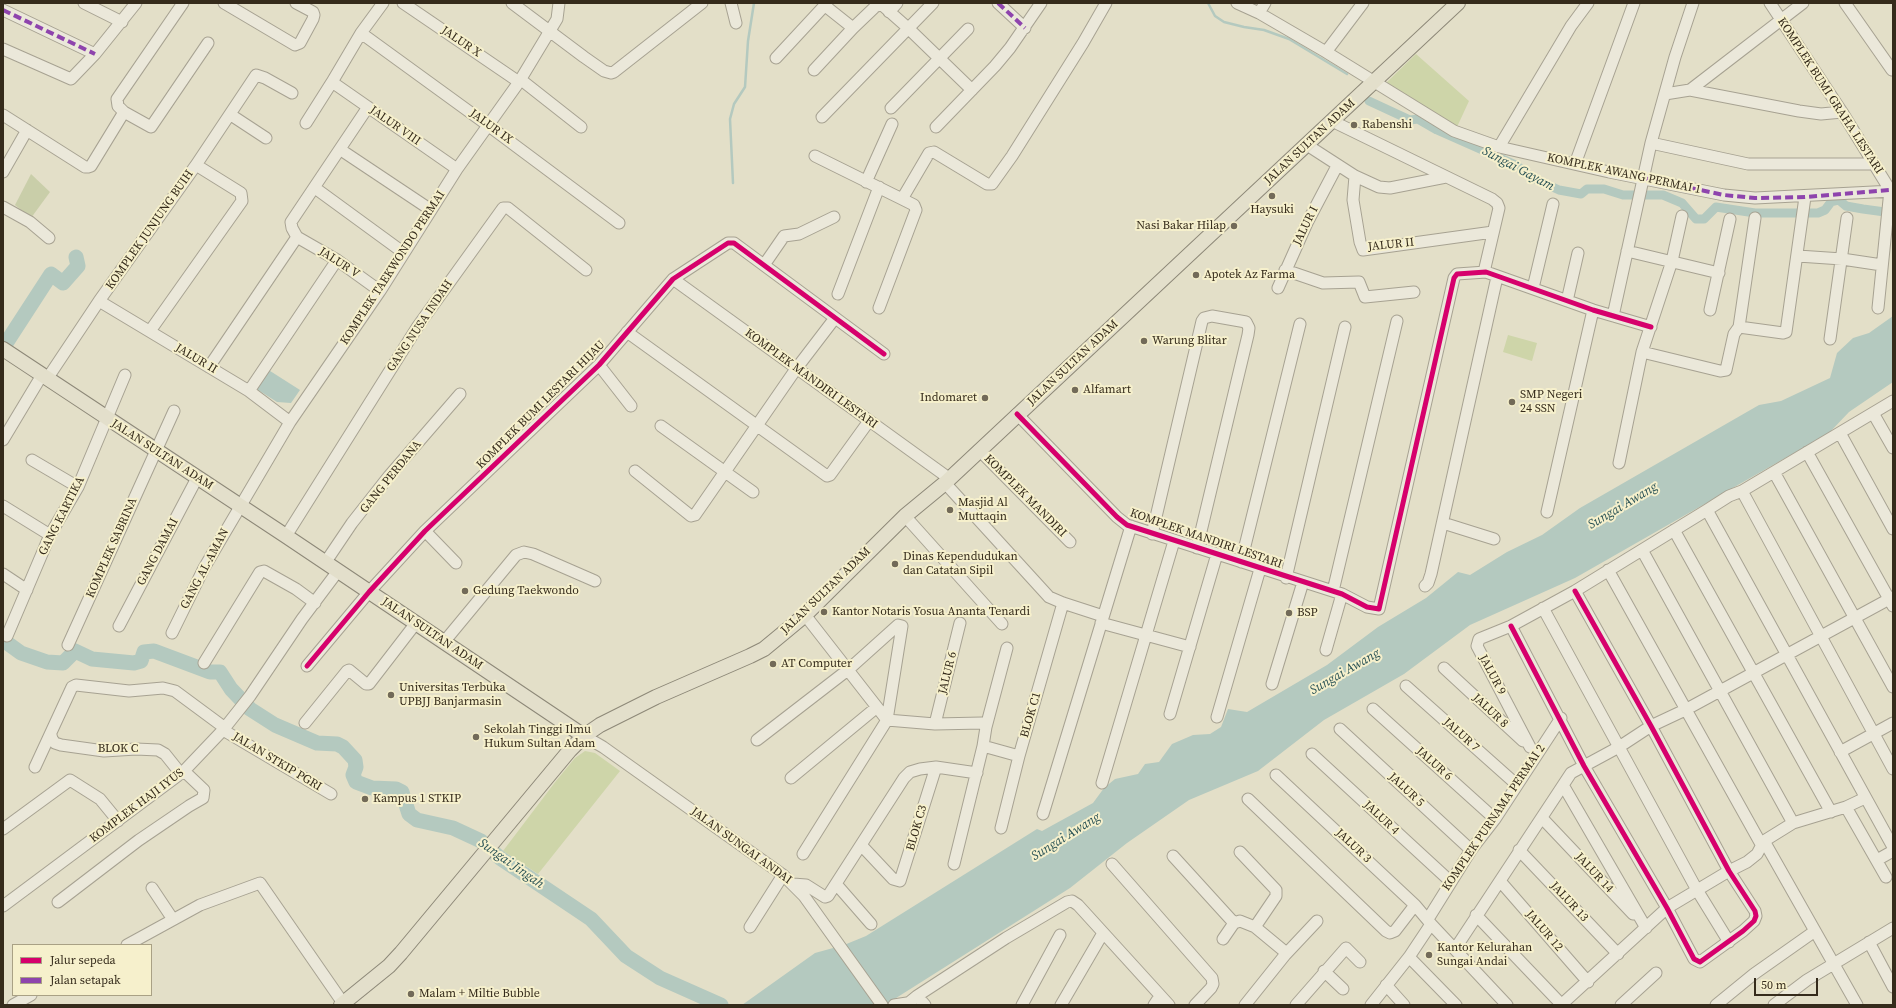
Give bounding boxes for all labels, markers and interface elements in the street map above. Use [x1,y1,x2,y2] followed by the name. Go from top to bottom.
[1774,15,1886,177] street label: KOMPLEK BUMI GRAHA LESTARI
[438,23,484,61] street label: JALUR X
[1262,96,1358,188] street label: JALAN SULTAN ADAM
[367,103,423,149] street label: JALUR VIII
[467,107,515,147] street label: JALUR IX
[1362,118,1412,132] place label: Rabenshi
[1349,120,1359,130] marker: Rabenshi
[1479,143,1557,195] water label: Sungai Gayam
[1546,151,1702,197] street label: KOMPLEK AWANG PERMAI 1
[103,167,197,293] street label: KOMPLEK JUNJUNG BUIH
[338,188,448,348] street label: KOMPLEK TAEKWONDO PERMAI
[1267,191,1277,201] marker: Haysuki
[1250,203,1294,217] place label: Haysuki
[1290,204,1322,248] street label: JALUR I
[1136,219,1226,233] place label: Nasi Bakar Hilap
[1229,221,1239,231] marker: Nasi Bakar Hilap
[1367,235,1415,255] street label: JALUR II
[316,245,362,281] street label: JALUR V
[1204,268,1295,282] place label: Apotek Az Farma
[1191,270,1201,280] marker: Apotek Az Farma
[384,277,456,375] street label: GANG NUSA INDAH
[1025,317,1121,409] street label: JALAN SULTAN ADAM
[742,326,880,432] street label: KOMPLEK MANDIRI LESTARI
[1152,334,1227,348] place label: Warung Blitar
[1139,336,1149,346] marker: Warung Blitar
[474,338,608,472] street label: KOMPLEK BUMI LESTARI HIJAU
[172,341,220,377] street label: JALUR II
[1083,383,1131,397] place label: Alfamart
[1070,385,1080,395] marker: Alfamart
[1520,388,1582,416] place label: SMP Negeri 24 SSN
[920,391,977,405] place label: Indomaret
[980,393,990,403] marker: Indomaret
[1507,397,1517,407] marker: SMP Negeri 24 SSN
[108,417,216,493] street label: JALAN SULTAN ADAM
[357,438,425,516] street label: GANG PERDANA
[981,452,1069,540] street label: KOMPLEK MANDIRI
[36,474,88,558] street label: GANG KARTIKA
[1585,479,1661,533] water label: Sungai Awang
[83,496,141,600] street label: KOMPLEK SABRINA
[958,496,1008,524] place label: Masjid Al Muttaqin
[945,505,955,515] marker: Masjid Al Muttaqin
[1128,506,1284,572] street label: KOMPLEK MANDIRI LESTARI
[134,516,182,588] street label: GANG DAMAI
[178,526,232,612] street label: GANG AL-AMAN
[778,544,874,638] street label: JALAN SULTAN ADAM
[903,550,1018,578] place label: Dinas Kependudukan dan Catatan Sipil
[890,559,900,569] marker: Dinas Kependudukan dan Catatan Sipil
[473,584,579,598] place label: Gedung Taekwondo
[460,586,470,596] marker: Gedung Taekwondo
[379,595,485,673] street label: JALAN SULTAN ADAM
[832,605,1030,619] place label: Kantor Notaris Yosua Ananta Tenardi
[1297,606,1318,620] place label: BSP
[819,607,829,617] marker: Kantor Notaris Yosua Ananta Tenardi
[1284,608,1294,618] marker: BSP
[1307,646,1383,698] water label: Sungai Awang
[936,650,960,696] street label: JALUR 6
[1475,652,1509,698] street label: JALUR 9
[781,657,852,671] place label: AT Computer
[768,659,778,669] marker: AT Computer
[399,681,506,709] place label: Universitas Terbuka UPBJJ Banjarmasin
[386,690,396,700] marker: Universitas Terbuka UPBJJ Banjarmasin
[1018,691,1044,739] street label: BLOK C1
[1469,691,1511,731] street label: JALUR 8
[1440,715,1482,755] street label: JALUR 7
[484,723,595,751] place label: Sekolah Tinggi Ilmu Hukum Sultan Adam
[230,730,324,794] street label: JALAN STKIP PGRI
[471,732,481,742] marker: Sekolah Tinggi Ilmu Hukum Sultan Adam
[98,742,138,756] street label: BLOK C
[1440,742,1548,894] street label: KOMPLEK PURNAMA PERMAI 2
[1413,744,1455,784] street label: JALUR 6
[87,766,187,846] street label: KOMPLEK HAJI IYUS
[1385,770,1427,810] street label: JALUR 5
[373,792,461,806] place label: Kampus 1 STKIP
[360,794,370,804] marker: Kampus 1 STKIP
[1360,798,1402,838] street label: JALUR 4
[904,804,930,852] street label: BLOK C3
[688,805,794,887] street label: JALAN SUNGAI ANDAI
[1029,810,1103,864] water label: Sungai Awang
[1332,826,1374,866] street label: JALUR 3
[475,836,547,892] water label: Sungai Jingah
[1572,850,1616,896] street label: JALUR 14
[1547,879,1591,925] street label: JALUR 13
[1522,908,1566,954] street label: JALUR 12
[1437,941,1532,969] place label: Kantor Kelurahan Sungai Andai
[12,944,152,996] legend
[1424,950,1434,960] marker: Kantor Kelurahan Sungai Andai
[50,952,116,968] text: Jalur sepeda
[1756,970,1820,996] scale bar
[50,972,121,988] text: Jalan setapak
[1761,977,1787,993] text: 50 m
[419,987,540,1001] place label: Malam + Miltie Bubble
[406,989,416,999] marker: Malam + Miltie Bubble

